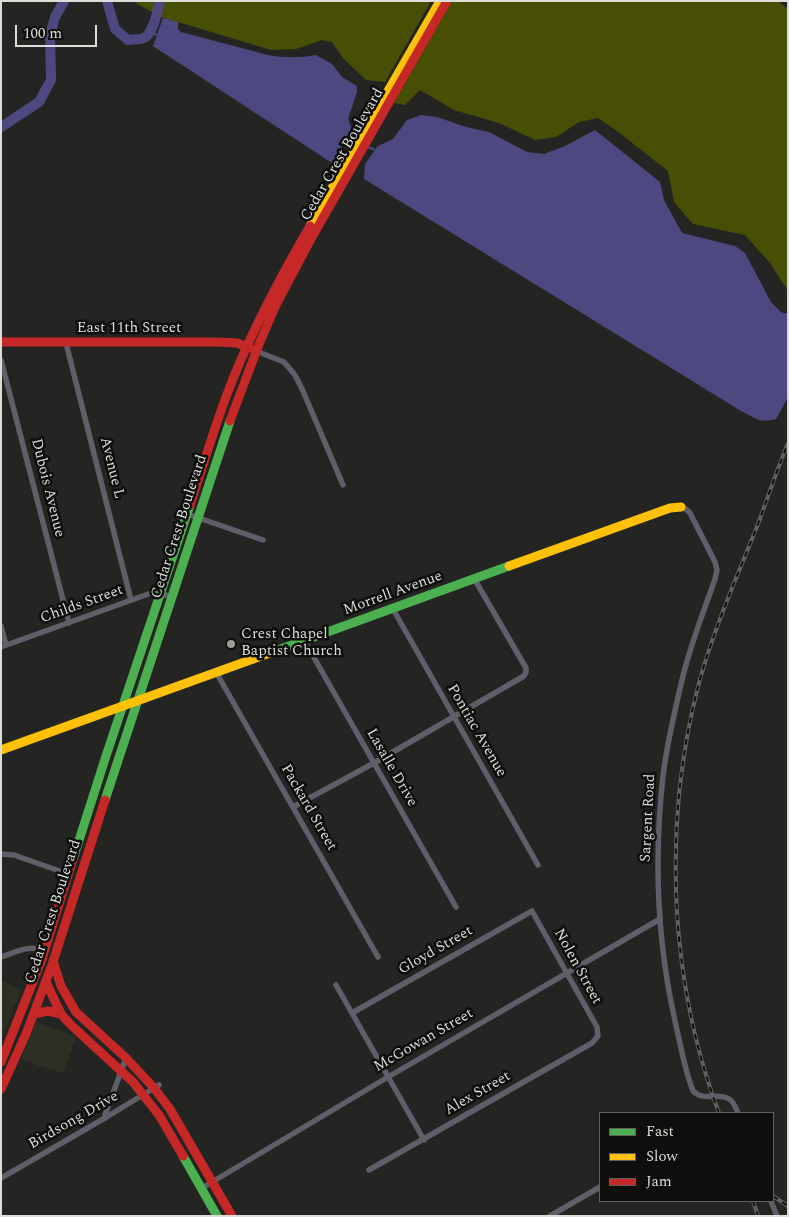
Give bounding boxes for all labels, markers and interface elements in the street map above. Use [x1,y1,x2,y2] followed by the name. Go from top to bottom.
[18,15,100,47] scale bar
[23,22,62,45] text: 100 m
[298,85,388,225] street label: Cedar Crest Boulevard
[77,320,181,338] street label: East 11th Street
[95,435,127,501] street label: Avenue L
[26,437,68,539] street label: Dubois Avenue
[148,453,212,601] street label: Cedar Crest Boulevard
[341,568,445,620] street label: Morrell Avenue
[38,582,126,628] street label: Childs Street
[241,626,342,661] place label: Crest Chapel Baptist Church
[225,638,237,650] marker: Crest Chapel Baptist Church
[442,682,510,780] street label: Pontiac Avenue
[361,726,421,810] street label: Lasalle Drive
[276,762,340,854] street label: Packard Street
[638,773,660,863] street label: Sargent Road
[22,838,86,986] street label: Cedar Crest Boulevard
[396,923,476,979] street label: Gloyd Street
[549,926,605,1008] street label: Nolen Street
[371,1005,477,1077] street label: McGowan Street
[442,1068,514,1120] street label: Alex Street
[26,1088,122,1154] street label: Birdsong Drive
[599,1112,774,1202] legend
[646,1120,674,1143] text: Fast
[646,1145,678,1168] text: Slow
[646,1170,672,1193] text: Jam

